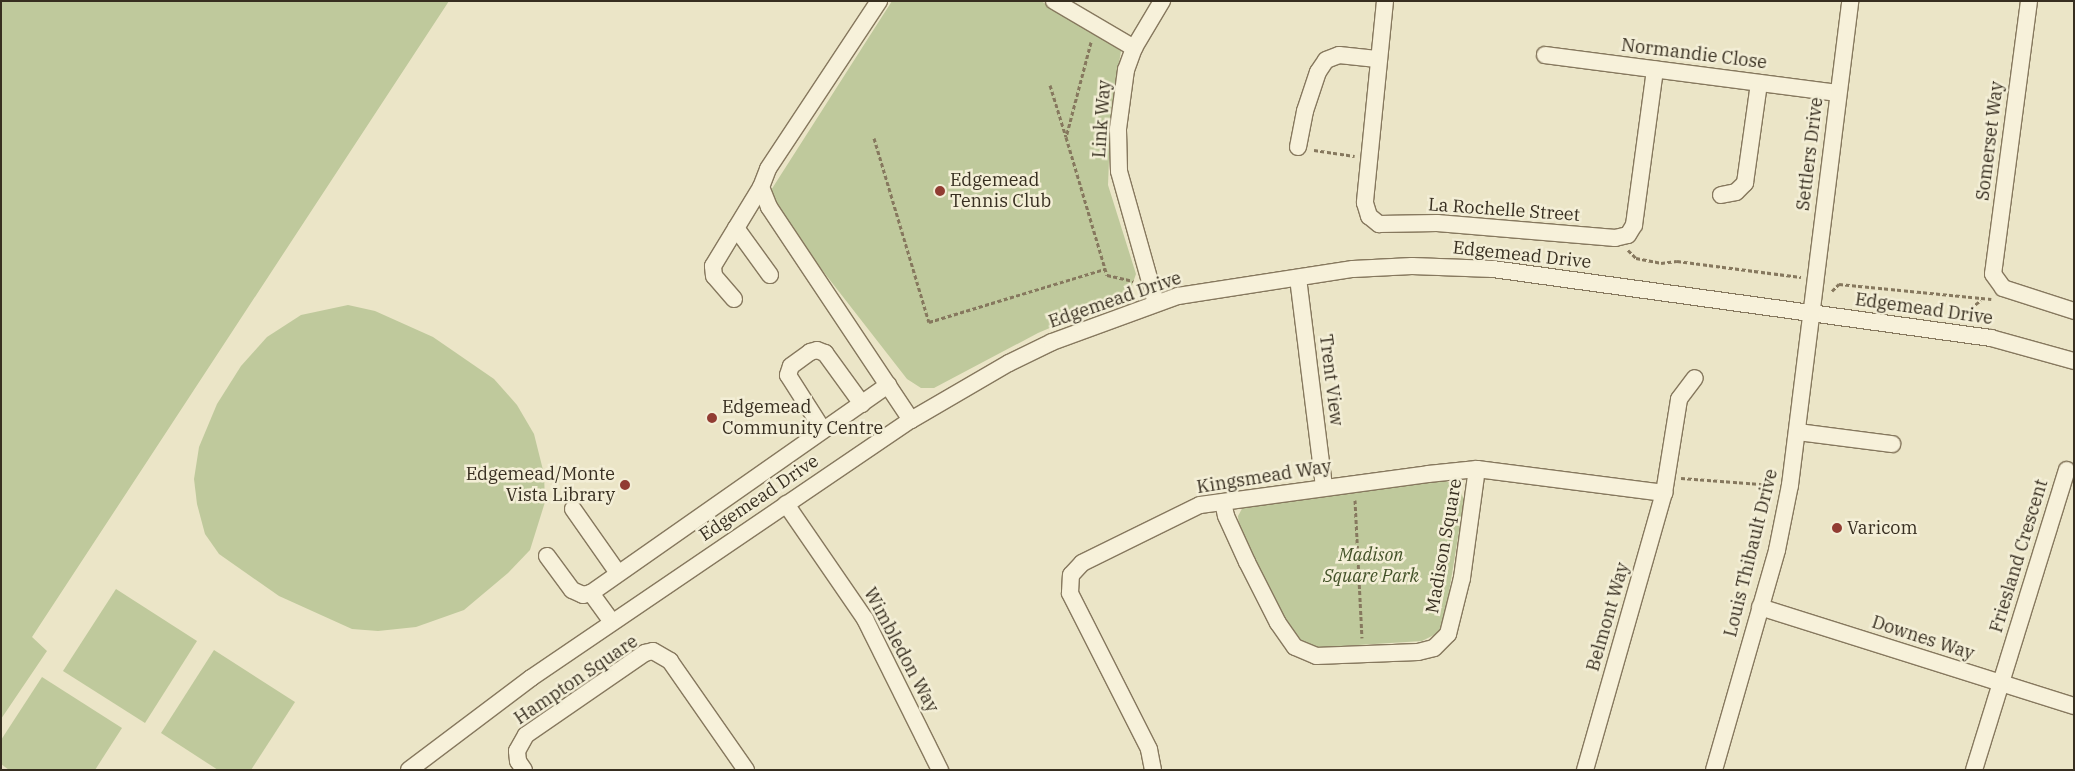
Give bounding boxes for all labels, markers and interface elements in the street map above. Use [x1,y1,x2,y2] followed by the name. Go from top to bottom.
[1620,34,1768,74] street label: Normandie Close
[1089,79,1115,159] street label: Link Way
[1972,80,2008,202] street label: Somerset Way
[1792,96,1828,212] street label: Settlers Drive
[950,170,1051,212] place label: Edgemead Tennis Club
[934,185,946,197] marker: Edgemead Tennis Club
[1427,194,1581,226] street label: La Rochelle Street
[1452,237,1592,273] street label: Edgemead Drive
[1046,267,1184,333] street label: Edgemead Drive
[1854,289,1994,329] street label: Edgemead Drive
[1315,333,1347,427] street label: Trent View
[722,397,883,439] place label: Edgemead Community Centre
[706,412,718,424] marker: Edgemead Community Centre
[695,450,823,546] street label: Edgemead Drive
[1195,456,1333,498] street label: Kingsmead Way
[466,464,615,506] place label: Edgemead/Monte Vista Library
[1720,467,1782,639] street label: Louis Thibault Drive
[1421,477,1467,615] street label: Madison Square
[1985,477,2053,635] street label: Friesland Crescent
[619,479,631,491] marker: Edgemead/Monte Vista Library
[1847,517,1918,539] place label: Varicom
[1831,522,1843,534] marker: Varicom
[1323,545,1419,588] park label: Madison Square Park
[1582,560,1634,674] street label: Belmont Way
[859,584,943,716] street label: Wimbledon Way
[1869,611,1977,665] street label: Downes Way
[510,631,642,729] street label: Hampton Square

